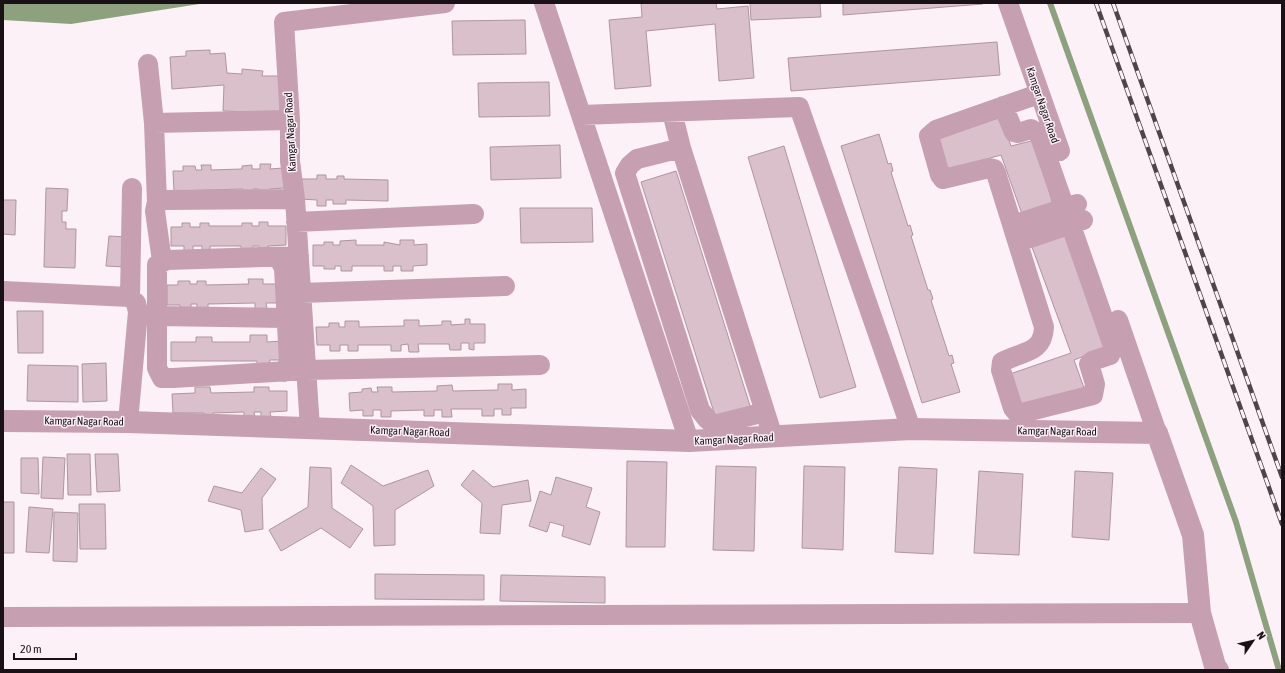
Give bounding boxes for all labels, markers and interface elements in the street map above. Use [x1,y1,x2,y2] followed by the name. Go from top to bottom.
[1024,65,1062,145] street label: Kamgar Nagar Road
[282,92,298,172] street label: Kamgar Nagar Road
[44,414,124,428] street label: Kamgar Nagar Road
[370,424,450,438] street label: Kamgar Nagar Road
[1017,424,1097,438] street label: Kamgar Nagar Road
[694,431,774,447] street label: Kamgar Nagar Road
[1233,621,1273,661] north arrow
[1254,629,1268,641] text: N
[14,635,76,661] scale bar
[20,642,42,656] text: 20 m

